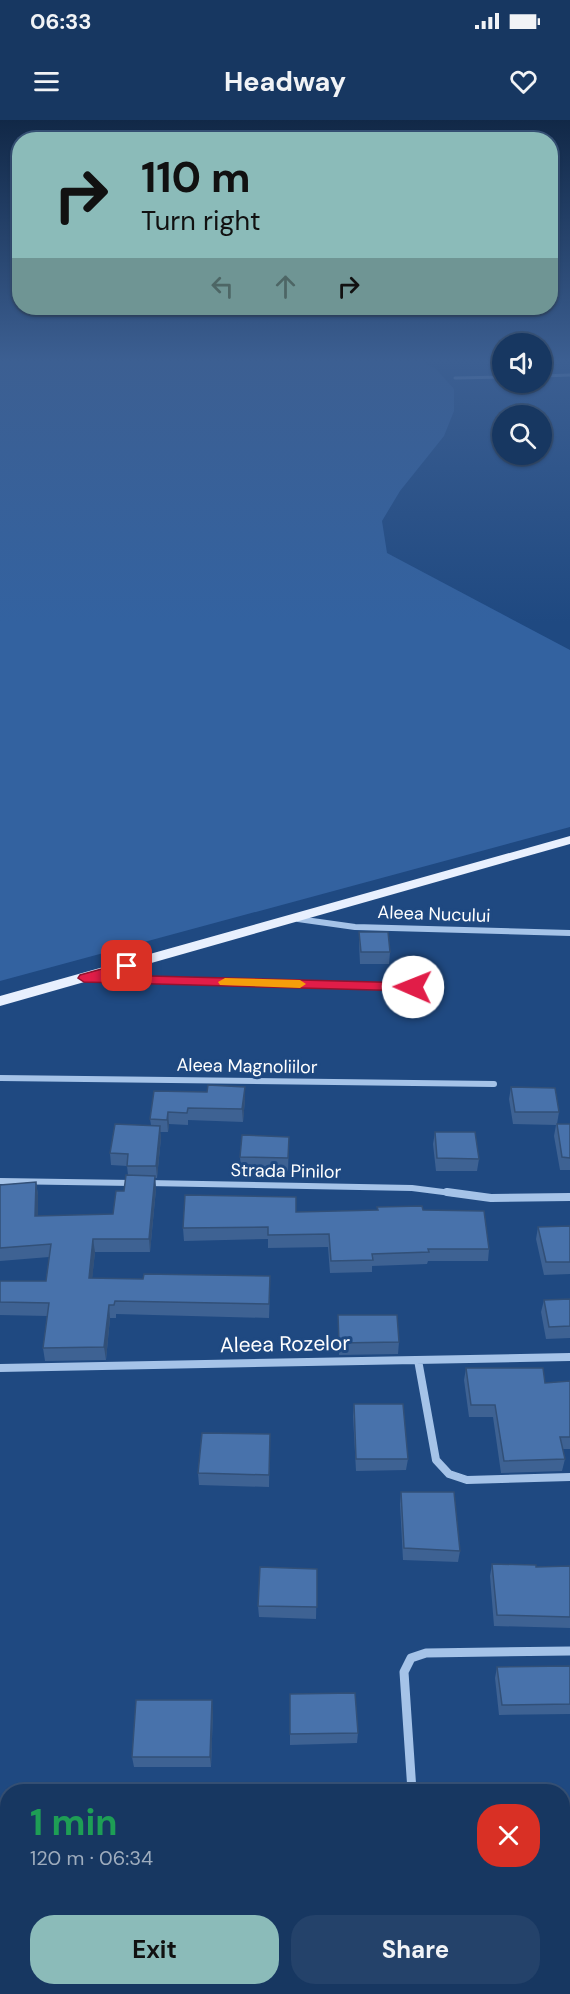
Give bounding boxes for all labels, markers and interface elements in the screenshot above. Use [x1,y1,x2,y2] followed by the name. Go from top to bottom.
[30,7,92,36] text: 06:33
[224,64,346,99] text: Headway
[30,65,63,98] icon: menu
[507,65,540,98] icon: heart
[141,150,251,205] text: 110 m
[42,156,120,234] icon: right
[141,203,261,238] text: Turn right
[206,270,239,303] icon: left
[269,270,302,303] icon: ahead
[332,270,365,303] icon: right
[492,333,552,465] map controls
[492,333,552,393] button: sound
[492,405,552,465] button: search
[377,900,491,928] street label: Aleea Nucului
[101,940,152,991] pin
[110,949,143,982] icon: arrive
[381,955,445,1019] position arrow
[176,1053,318,1079] street label: Aleea Magnoliilor
[231,1158,342,1184] street label: Strada Pinilor
[220,1329,351,1359] street label: Aleea Rozelor
[30,1799,118,1846] text: 1 min
[477,1804,540,1867] button: close
[30,1845,153,1871] text: 120 m · 06:34
[30,1915,279,1984] button: Exit
[291,1915,540,1984] button: Share

